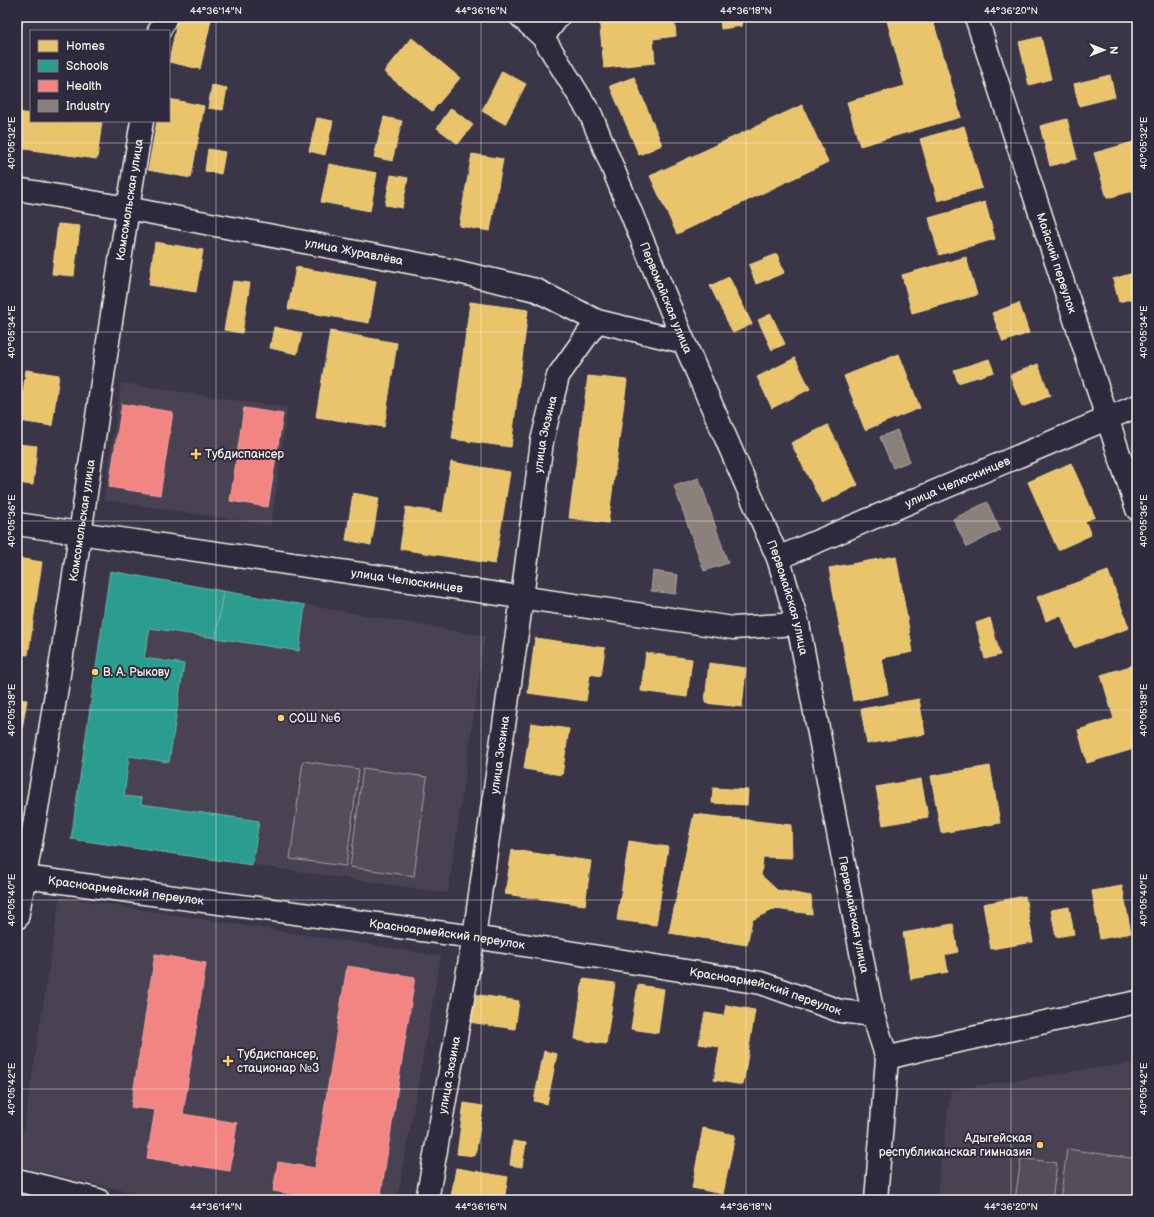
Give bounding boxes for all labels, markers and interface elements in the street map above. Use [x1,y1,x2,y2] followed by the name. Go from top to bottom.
[190,5,242,17] text: 44°36'14"N
[455,5,507,17] text: 44°36'16"N
[720,5,772,17] text: 44°36'18"N
[984,5,1038,17] text: 44°36'20"N
[30,30,170,122] legend
[1084,30,1124,70] north arrow
[66,39,105,54] text: Homes
[1107,46,1120,54] text: N
[66,59,109,74] text: Schools
[66,79,102,94] text: Health
[66,99,111,114] text: Industry
[6,116,18,169] text: 40°05'32"E
[1138,116,1150,169] text: 40°05'32"E
[113,138,147,262] street label: Комсомольская улица
[1033,211,1080,316] street label: Майский переулок
[304,235,404,269] street label: улица Журавлёва
[636,240,695,356] street label: Первомайская улица
[6,305,18,359] text: 40°05'34"E
[1138,305,1150,359] text: 40°05'34"E
[531,394,561,474] street label: улица Зюзина
[205,447,284,462] place label: Тубдиспансер
[190,448,202,460] marker: Тубдиспансер
[903,453,1013,511] street label: улица Челюскинцев
[66,458,99,583] street label: Комсомольская улица
[6,494,18,548] text: 40°05'36"E
[1138,494,1150,548] text: 40°05'36"E
[763,538,811,656] street label: Первомайская улица
[350,566,464,597] street label: улица Челюскинцев
[103,665,170,680] place label: В. А. Рыкову
[90,667,100,677] marker: В. А. Рыкову
[6,683,18,736] text: 40°05'38"E
[1138,683,1150,736] text: 40°05'38"E
[289,711,341,726] place label: СОШ №6
[276,713,286,723] marker: СОШ №6
[487,715,513,795] street label: улица Зюзина
[835,855,872,975] street label: Первомайская улица
[6,873,18,926] text: 40°05'40"E
[47,873,205,909] street label: Красноармейский переулок
[1138,873,1150,926] text: 40°05'40"E
[368,916,527,953] street label: Красноармейский переулок
[688,965,844,1019] street label: Красноармейский переулок
[436,1035,464,1115] street label: улица Зюзина
[237,1047,320,1076] place label: Тубдиспансер, стационар №3
[222,1055,234,1067] marker: Тубдиспансер, стационар №3
[6,1062,18,1115] text: 40°05'42"E
[1138,1062,1150,1115] text: 40°05'42"E
[879,1131,1032,1160] place label: Адыгейская республиканская гимназия
[1035,1140,1045,1150] marker: Адыгейская республиканская гимназия
[190,1201,242,1213] text: 44°36'14"N
[455,1201,507,1213] text: 44°36'16"N
[720,1201,772,1213] text: 44°36'18"N
[984,1201,1038,1213] text: 44°36'20"N

